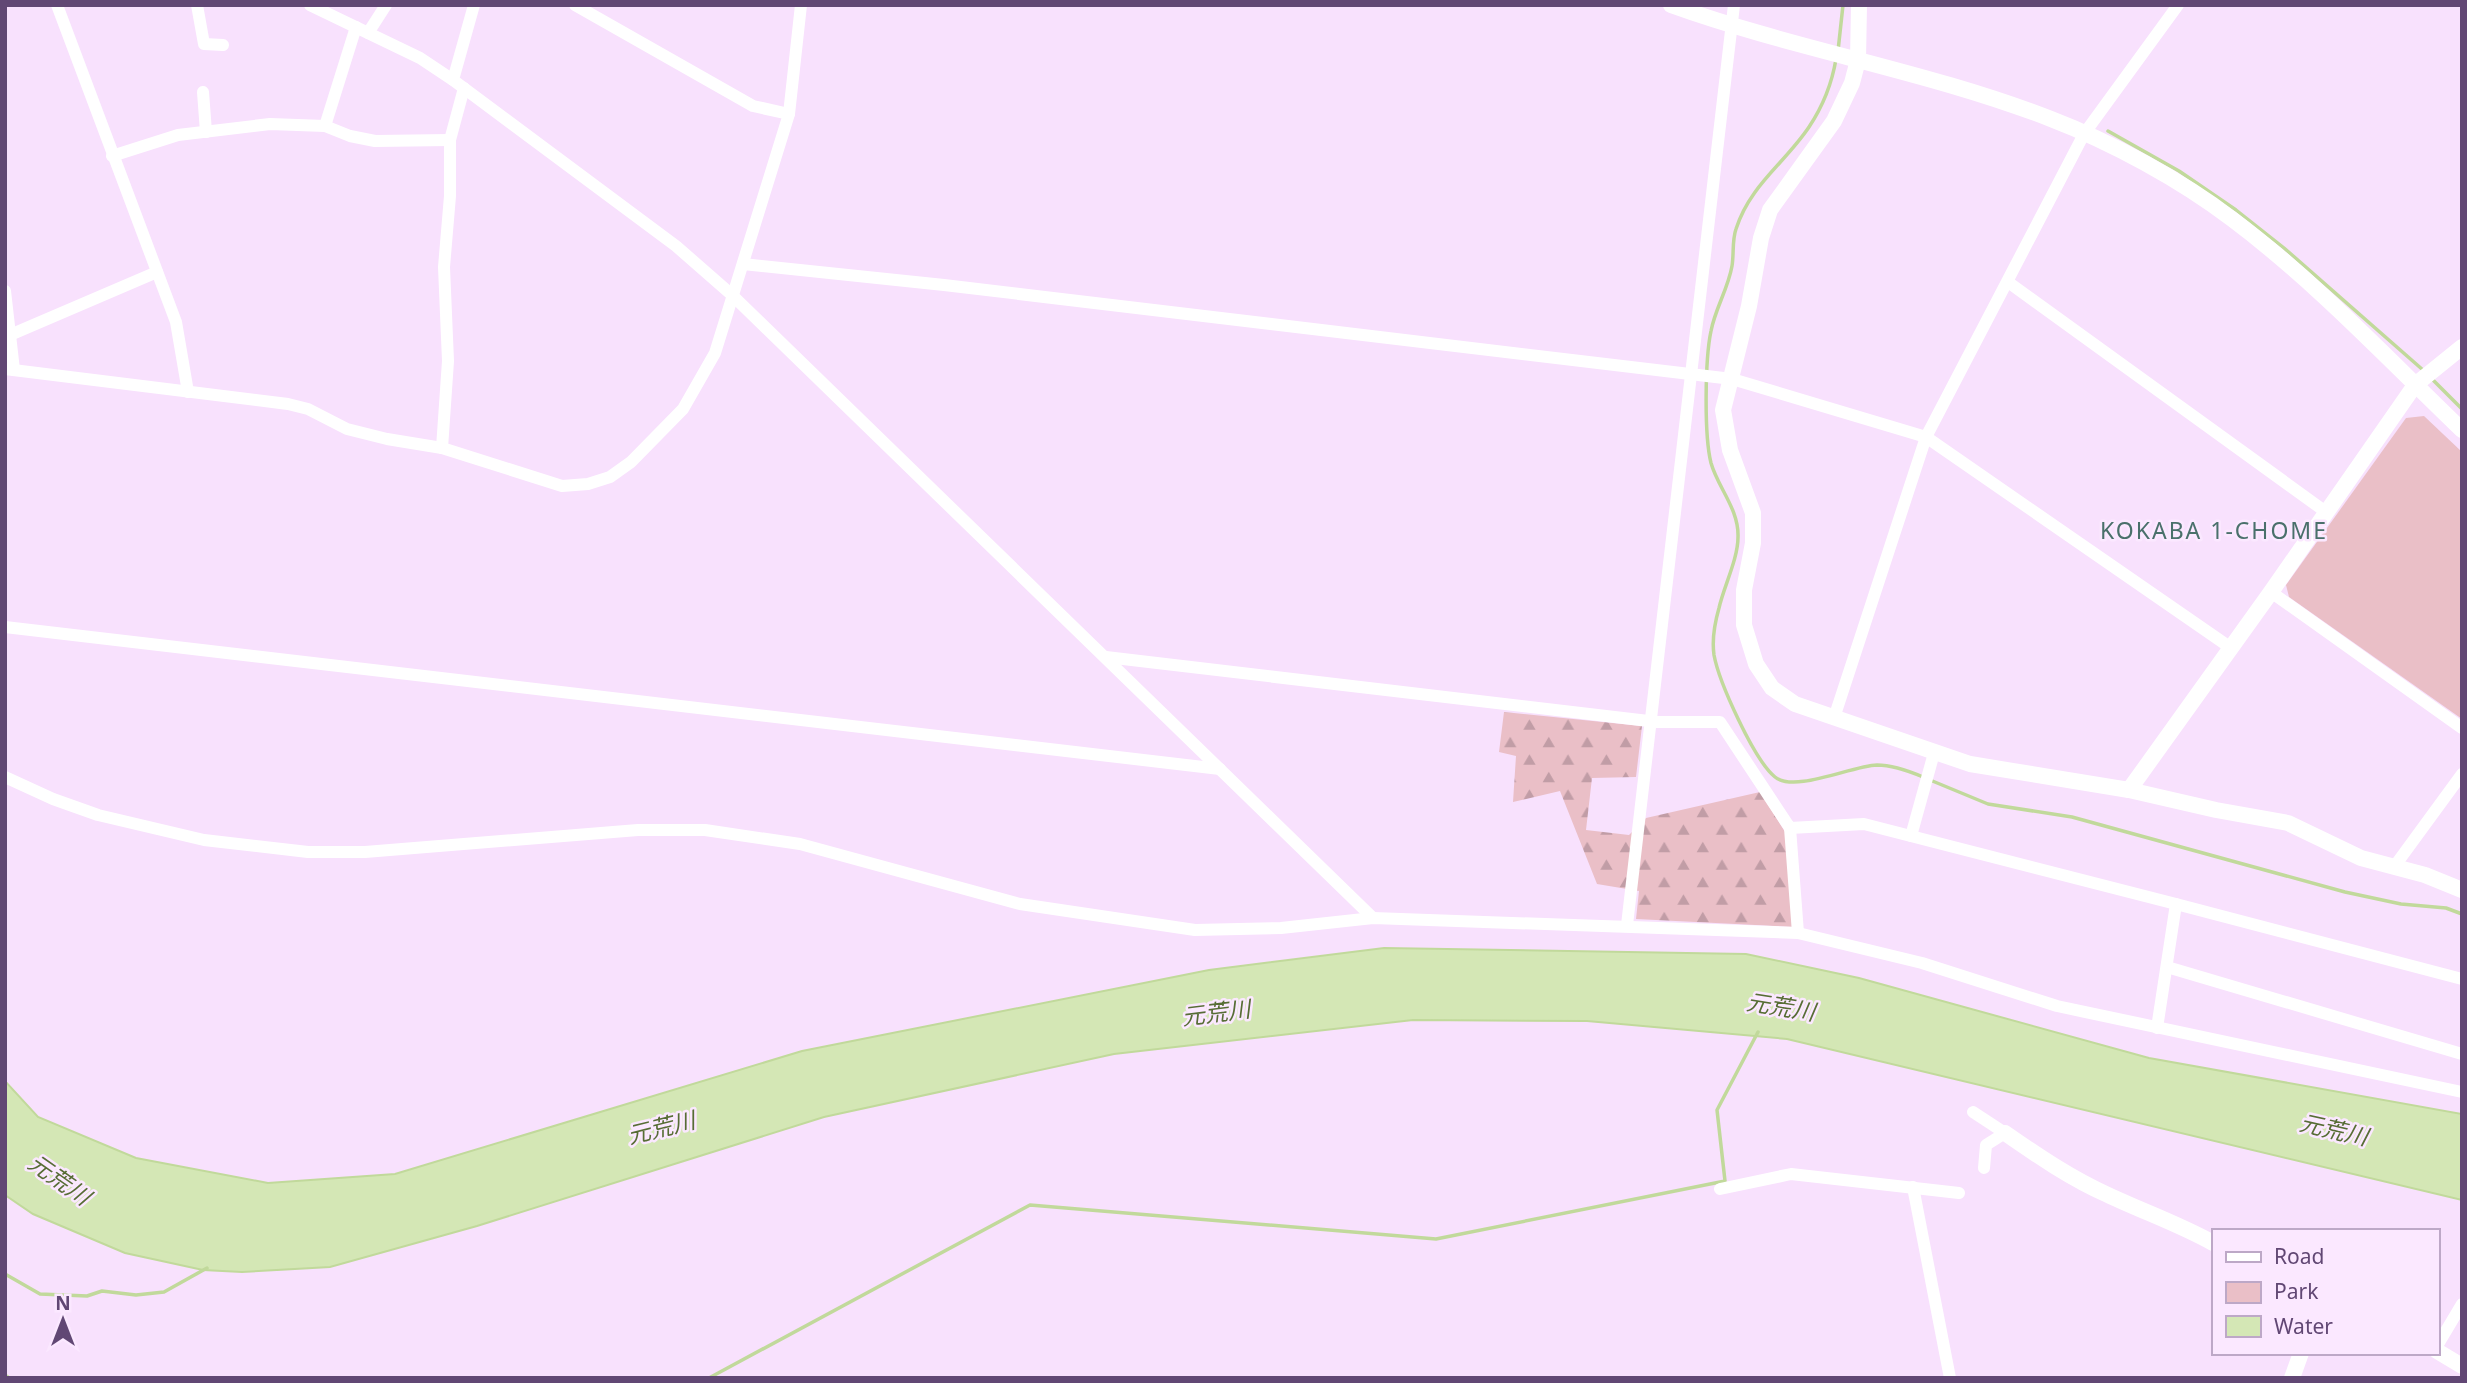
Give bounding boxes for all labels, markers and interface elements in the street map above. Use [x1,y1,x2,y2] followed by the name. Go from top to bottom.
[2100,514,2328,546] district label: KOKABA 1-CHOME
[1744,985,1821,1028] water label: 元荒川
[1180,992,1255,1032] water label: 元荒川
[624,1102,701,1151] water label: 元荒川
[2297,1106,2374,1153] water label: 元荒川
[23,1146,100,1214] water label: 元荒川
[2212,1229,2439,1355] legend
[2274,1242,2324,1270] text: Road
[2274,1277,2319,1305] text: Park
[28,1285,98,1355] north arrow
[55,1290,71,1316] text: N
[2274,1312,2333,1340] text: Water

